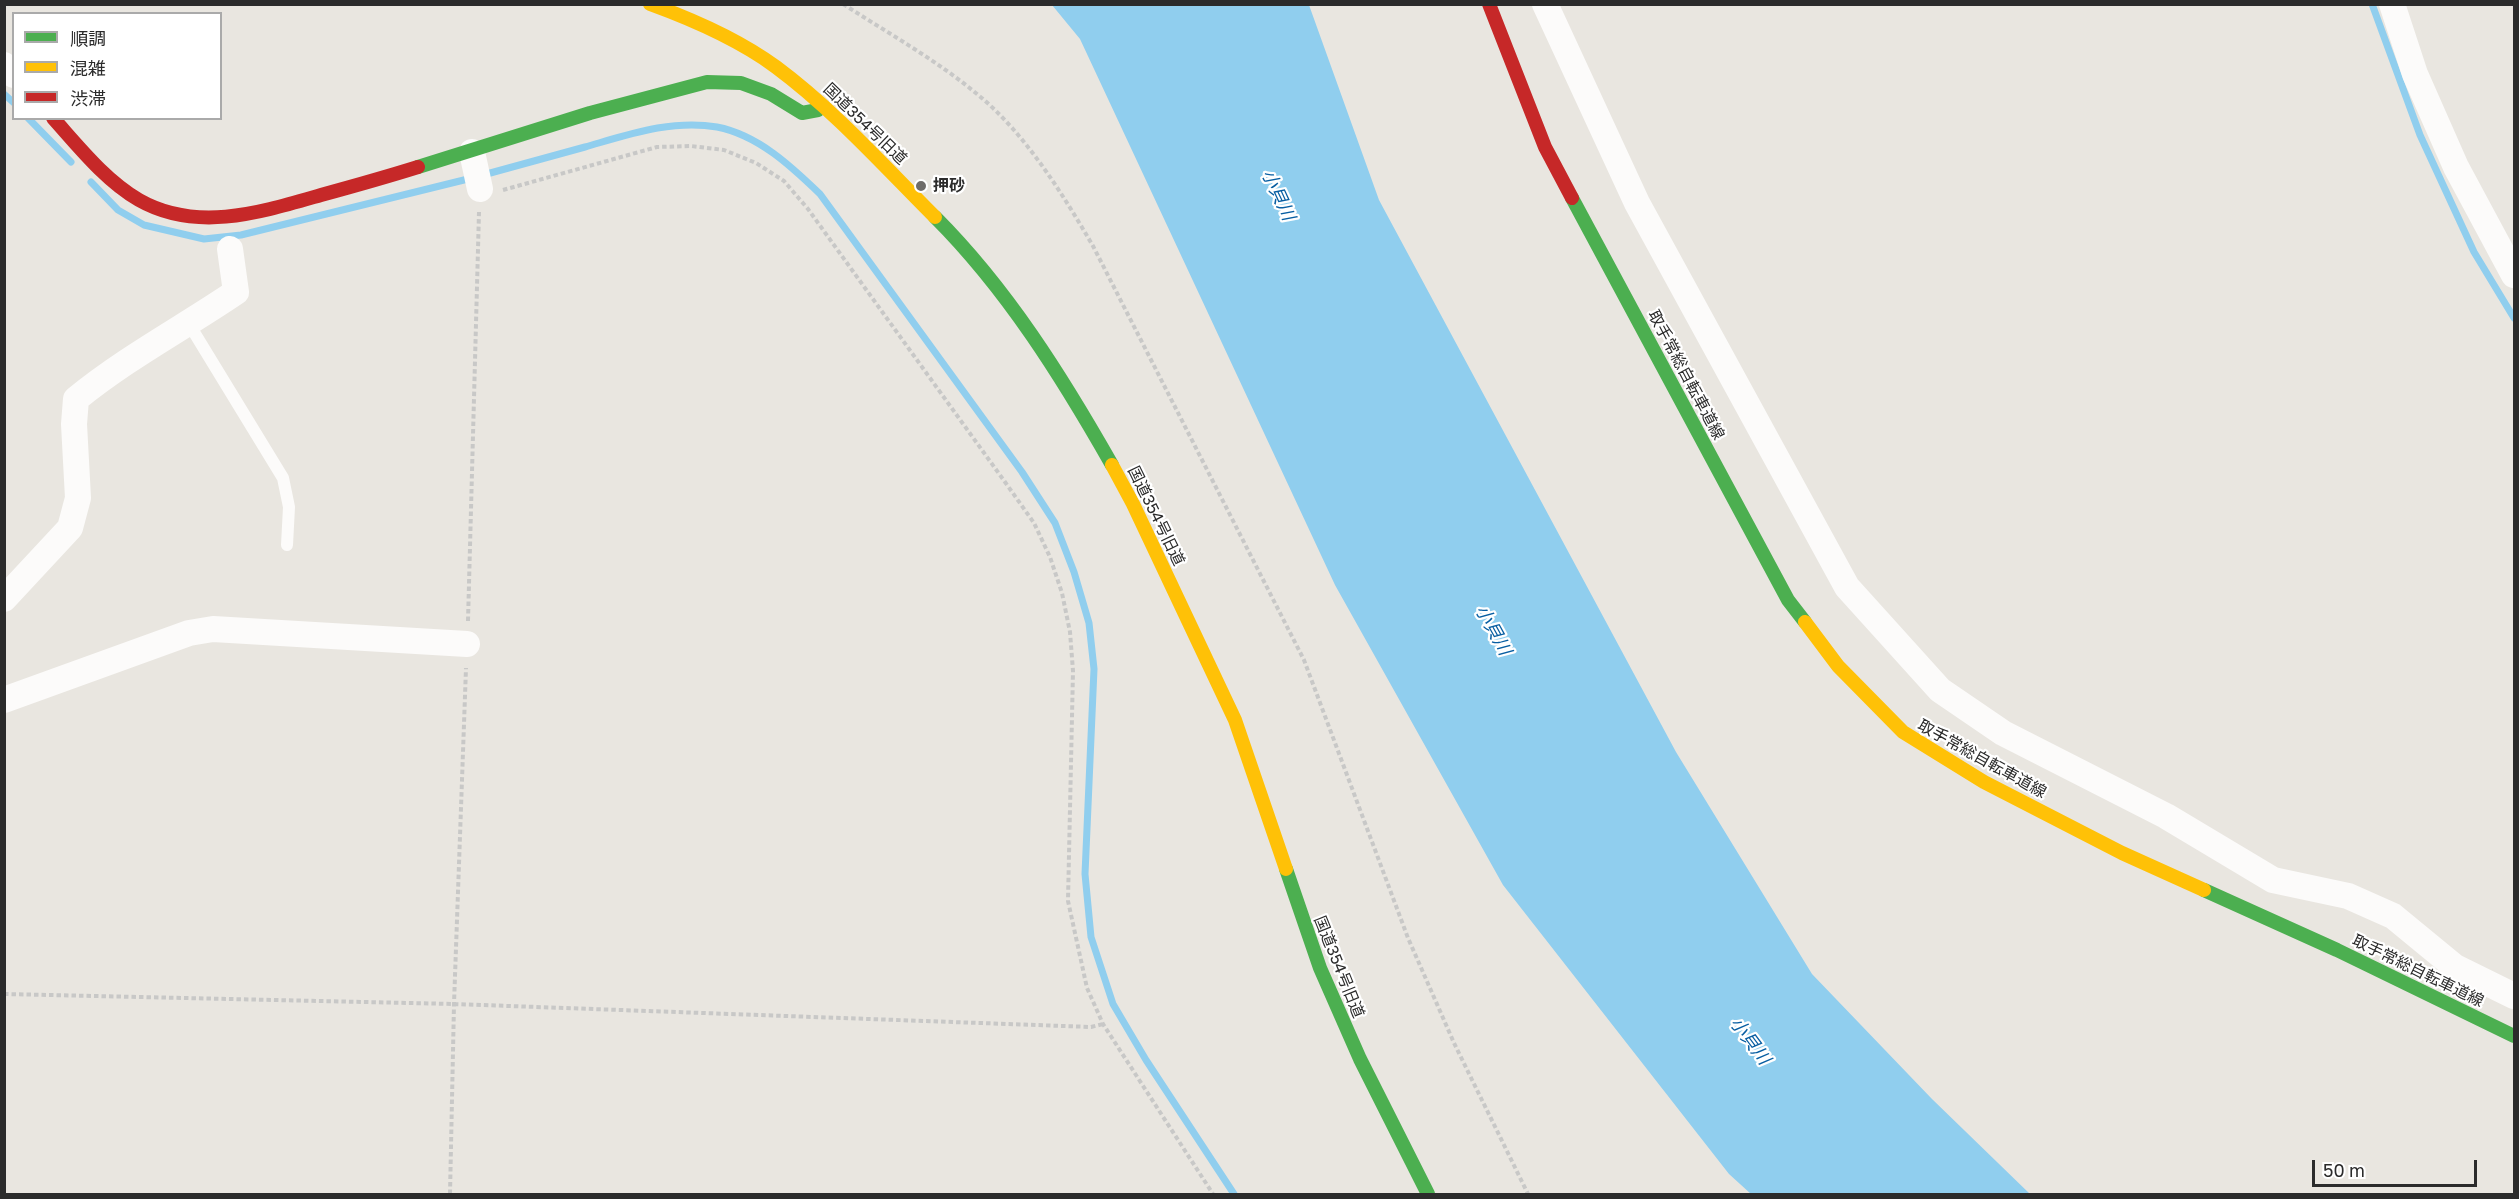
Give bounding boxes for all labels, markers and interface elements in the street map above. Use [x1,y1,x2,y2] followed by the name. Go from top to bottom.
[12,12,222,120] legend
[70,27,106,49] text: 順調
[70,57,106,79] text: 混雑
[819,79,911,169] street label: 国道354号旧道
[70,87,106,109] text: 渋滞
[1257,166,1299,224] water label: 小貝川
[933,176,965,196] place label: 押砂
[914,179,928,193] marker: 押砂
[1644,307,1728,443] street label: 取手常総自転車道線
[1124,463,1188,569] street label: 国道354号旧道
[1470,601,1516,659] water label: 小貝川
[1914,716,2050,802] street label: 取手常総自転車道線
[1310,913,1368,1021] street label: 国道354号旧道
[2349,931,2487,1011] street label: 取手常総自転車道線
[1725,1013,1775,1069] water label: 小貝川
[2315,1148,2480,1186] scale bar
[2323,1159,2365,1181] text: 50 m

